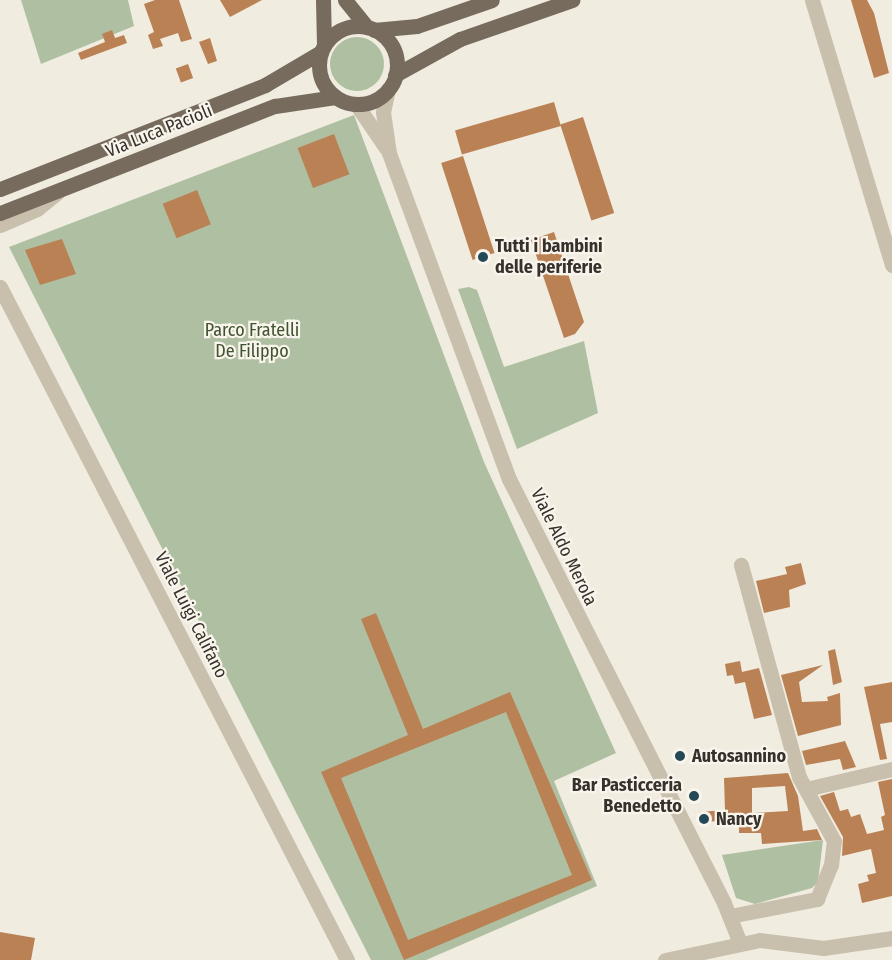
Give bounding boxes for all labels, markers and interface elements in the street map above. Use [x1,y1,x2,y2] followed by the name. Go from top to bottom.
[103,100,215,162] street label: Via Luca Pacioli
[495,236,603,278] place label: Tutti i bambini delle periferie
[476,250,490,264] marker: Tutti i bambini delle periferie
[205,320,299,362] park label: Parco Fratelli De Filippo
[526,485,602,609] street label: Viale Aldo Merola
[150,548,232,682] street label: Viale Luigi Califano
[692,745,786,767] place label: Autosannino
[673,749,687,763] marker: Autosannino
[572,775,682,818] place label: Bar Pasticceria Benedetto
[687,789,701,803] marker: Bar Pasticceria Benedetto
[716,808,762,830] place label: Nancy
[697,812,711,826] marker: Nancy

